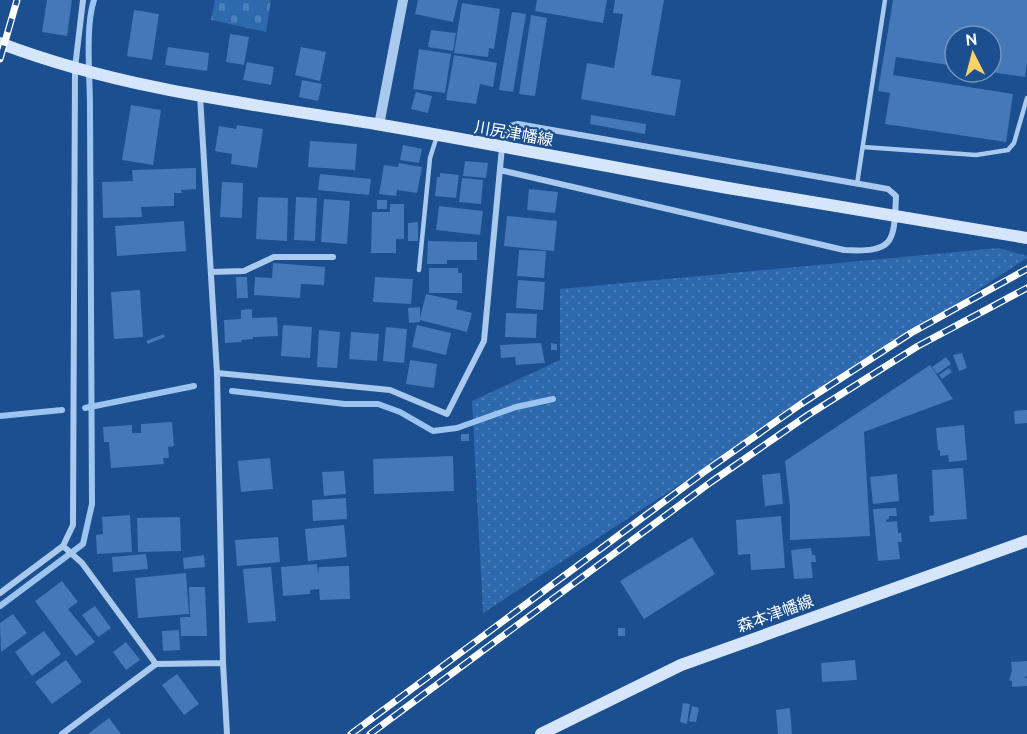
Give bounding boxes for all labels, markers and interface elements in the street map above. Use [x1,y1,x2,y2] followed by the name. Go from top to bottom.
[943,24,1003,84] north arrow
[965,30,978,49] text: N
[473,117,555,149] street label: 川尻津幡線
[734,591,816,635] street label: 森本津幡線

